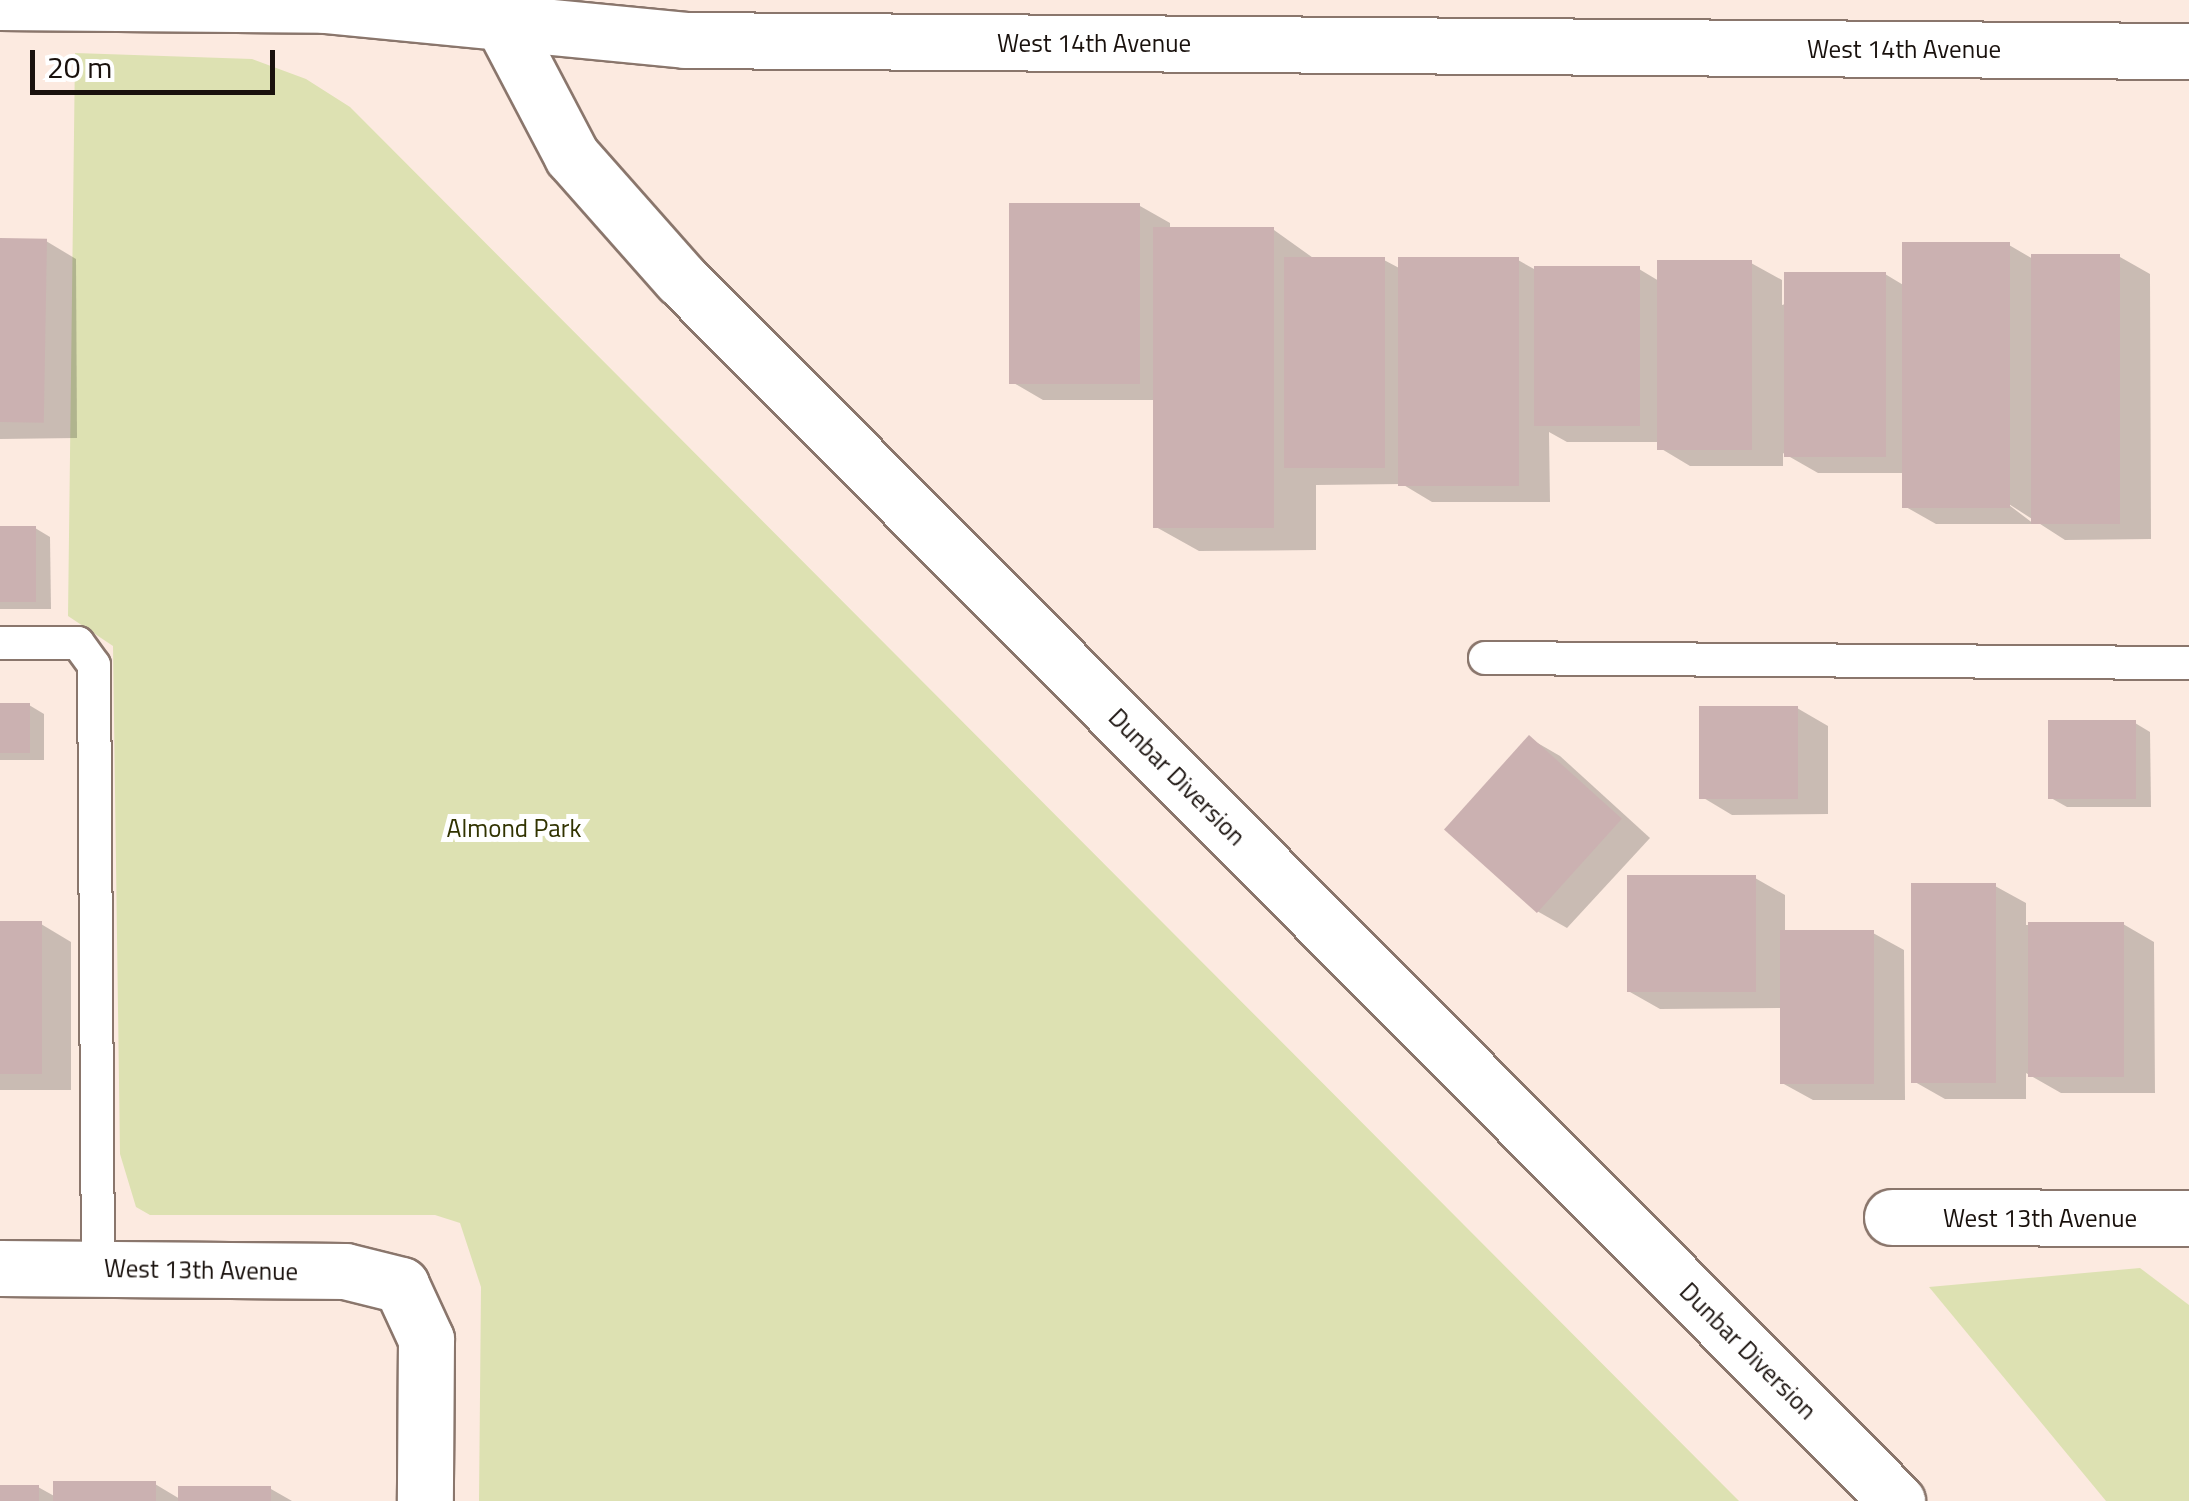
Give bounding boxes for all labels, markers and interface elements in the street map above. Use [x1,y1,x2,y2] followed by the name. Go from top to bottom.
[997,28,1191,58] street label: West 14th Avenue
[35,30,280,92] scale bar
[1807,34,2001,64] street label: West 14th Avenue
[47,44,112,90] text: 20 m
[1102,702,1252,852] street label: Dunbar Diversion
[447,813,581,843] park label: Almond Park
[1943,1203,2137,1233] street label: West 13th Avenue
[104,1253,298,1287] street label: West 13th Avenue
[1673,1276,1823,1426] street label: Dunbar Diversion

